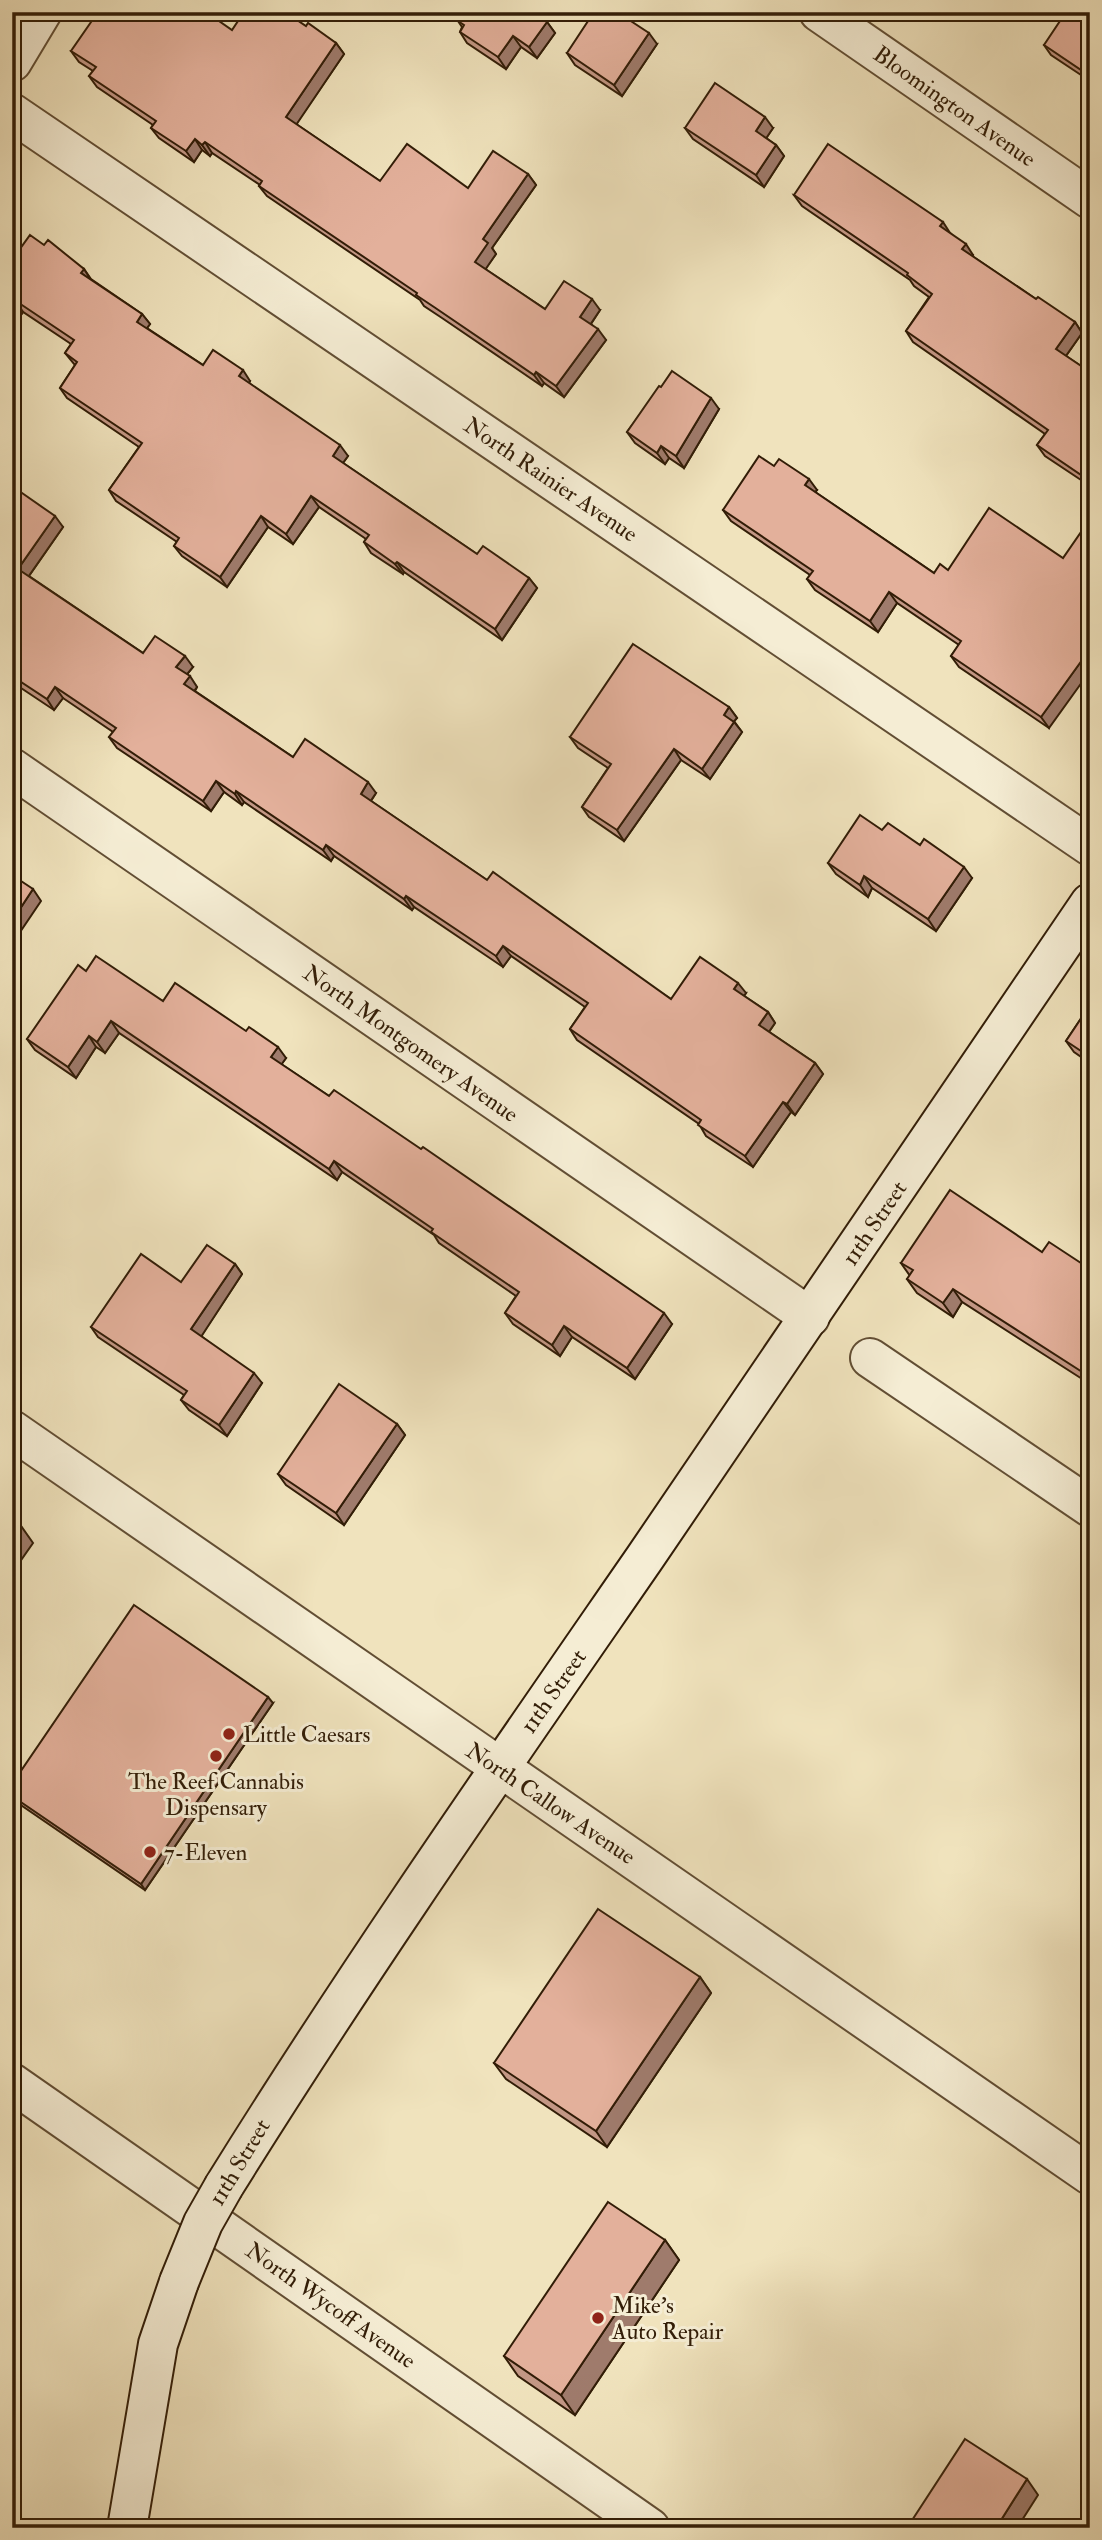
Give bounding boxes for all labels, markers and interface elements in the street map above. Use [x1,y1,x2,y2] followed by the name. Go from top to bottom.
[868,40,1042,174] street label: Bloomington Avenue
[458,410,644,549] street label: North Rainier Avenue
[298,958,524,1129] street label: North Montgomery Avenue
[835,1175,913,1271] street label: 11th Street
[514,1644,593,1739] street label: 11th Street
[243,1720,371,1749] place label: Little Caesars
[221,1726,237,1742] marker: Little Caesars
[460,1736,641,1871] street label: North Callow Avenue
[208,1748,224,1764] marker: The Reef Cannabis Dispensary
[128,1767,304,1823] place label: The Reef Cannabis Dispensary
[164,1838,248,1867] place label: 7-Eleven
[142,1844,158,1860] marker: 7-Eleven
[202,2114,277,2211] street label: 11th Street
[240,2236,422,2375] street label: North Wycoff Avenue
[611,2291,724,2347] place label: Mike's Auto Repair
[590,2310,606,2326] marker: Mike's Auto Repair

